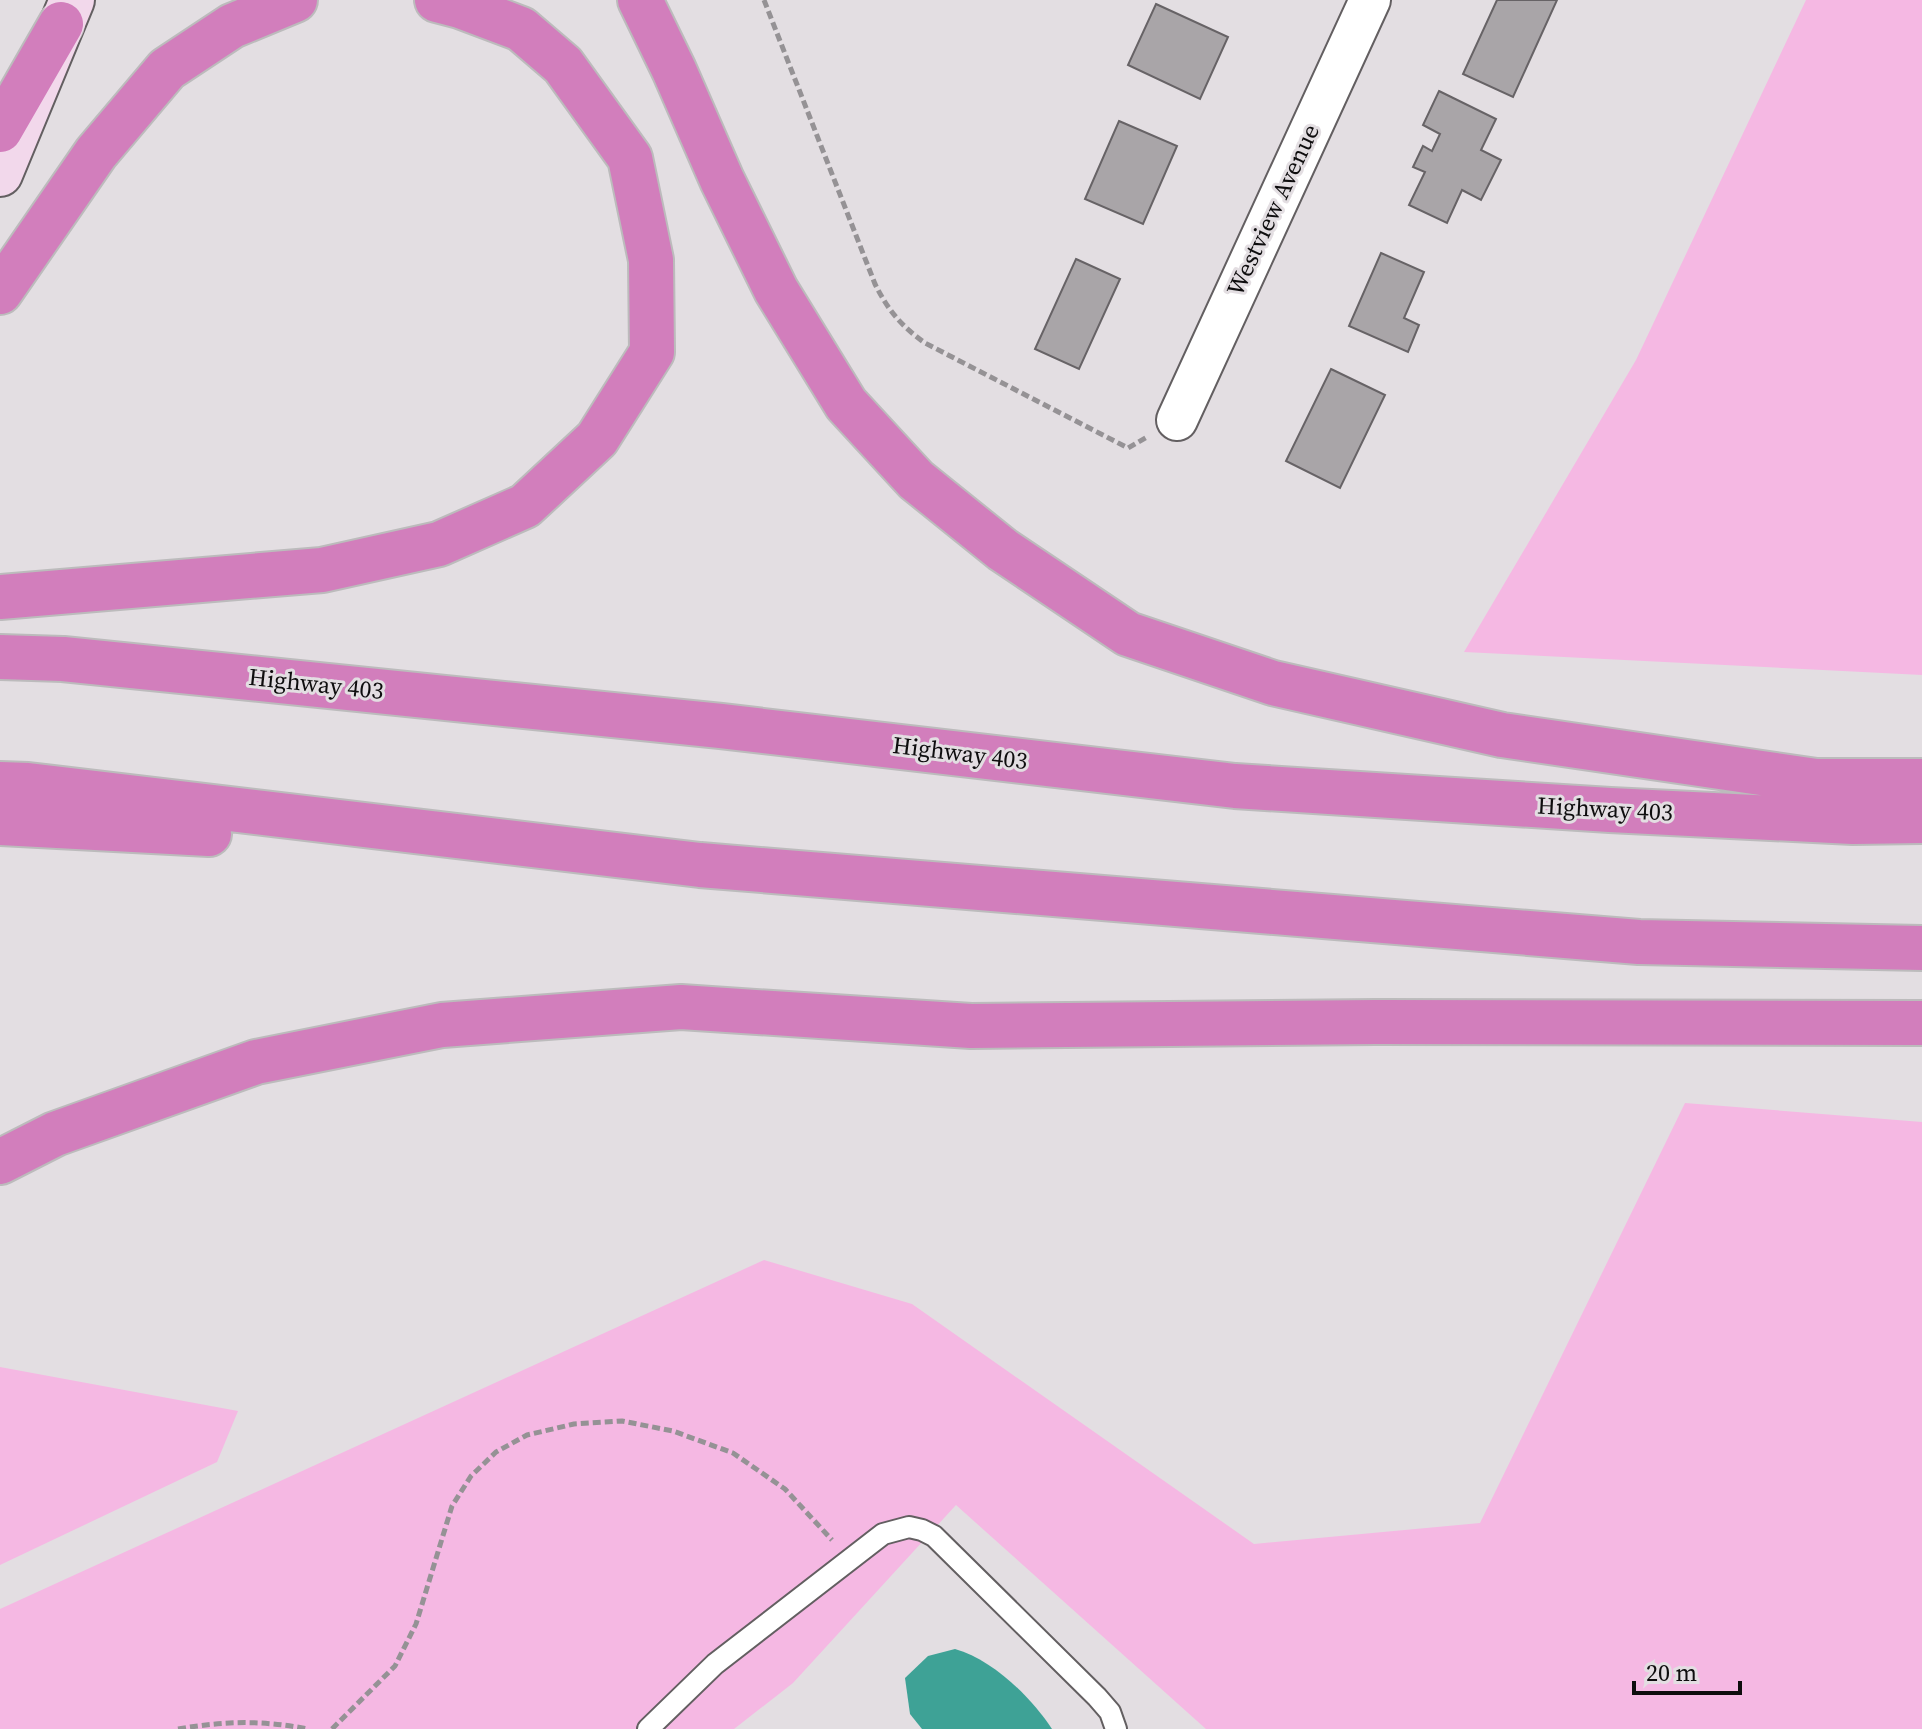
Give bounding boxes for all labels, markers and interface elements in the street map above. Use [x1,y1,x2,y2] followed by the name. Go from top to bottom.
[1218,118,1327,301] street label: Westview Avenue
[247,660,385,707] street label: Highway 403
[891,728,1029,777] street label: Highway 403
[1536,788,1674,829] street label: Highway 403
[1634,1645,1740,1695] scale bar
[1646,1656,1697,1689] text: 20 m

